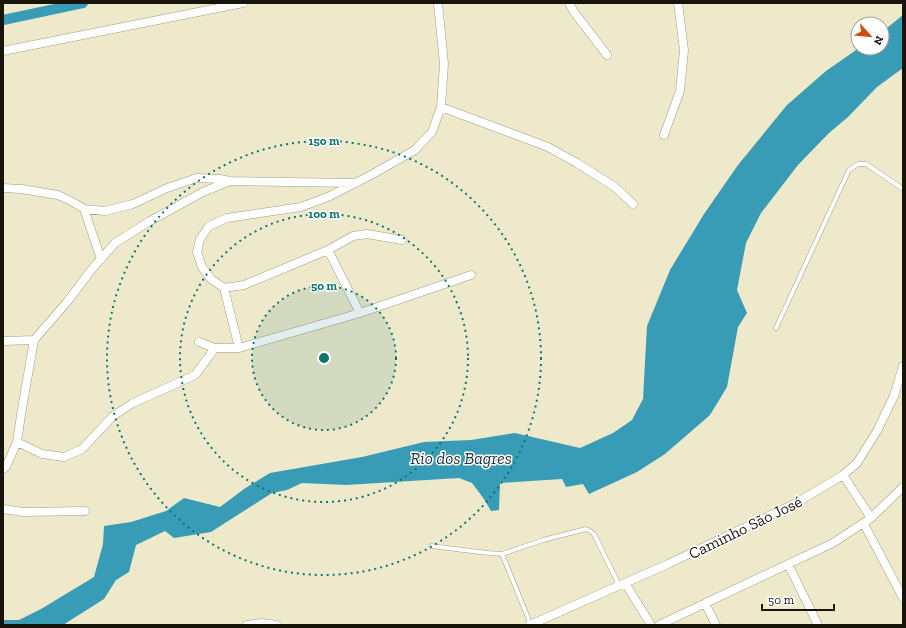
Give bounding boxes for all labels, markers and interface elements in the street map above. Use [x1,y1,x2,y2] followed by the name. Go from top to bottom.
[850,16,890,56] north arrow
[870,34,886,48] text: N
[309,134,340,148] text: 150 m
[308,207,340,221] text: 100 m
[311,279,337,293] text: 50 m
[317,351,331,365] centre of rings
[410,448,512,468] water label: Rio dos Bagres
[685,492,805,563] street label: Caminho São José
[762,586,834,612] scale bar
[768,593,795,607] text: 50 m

